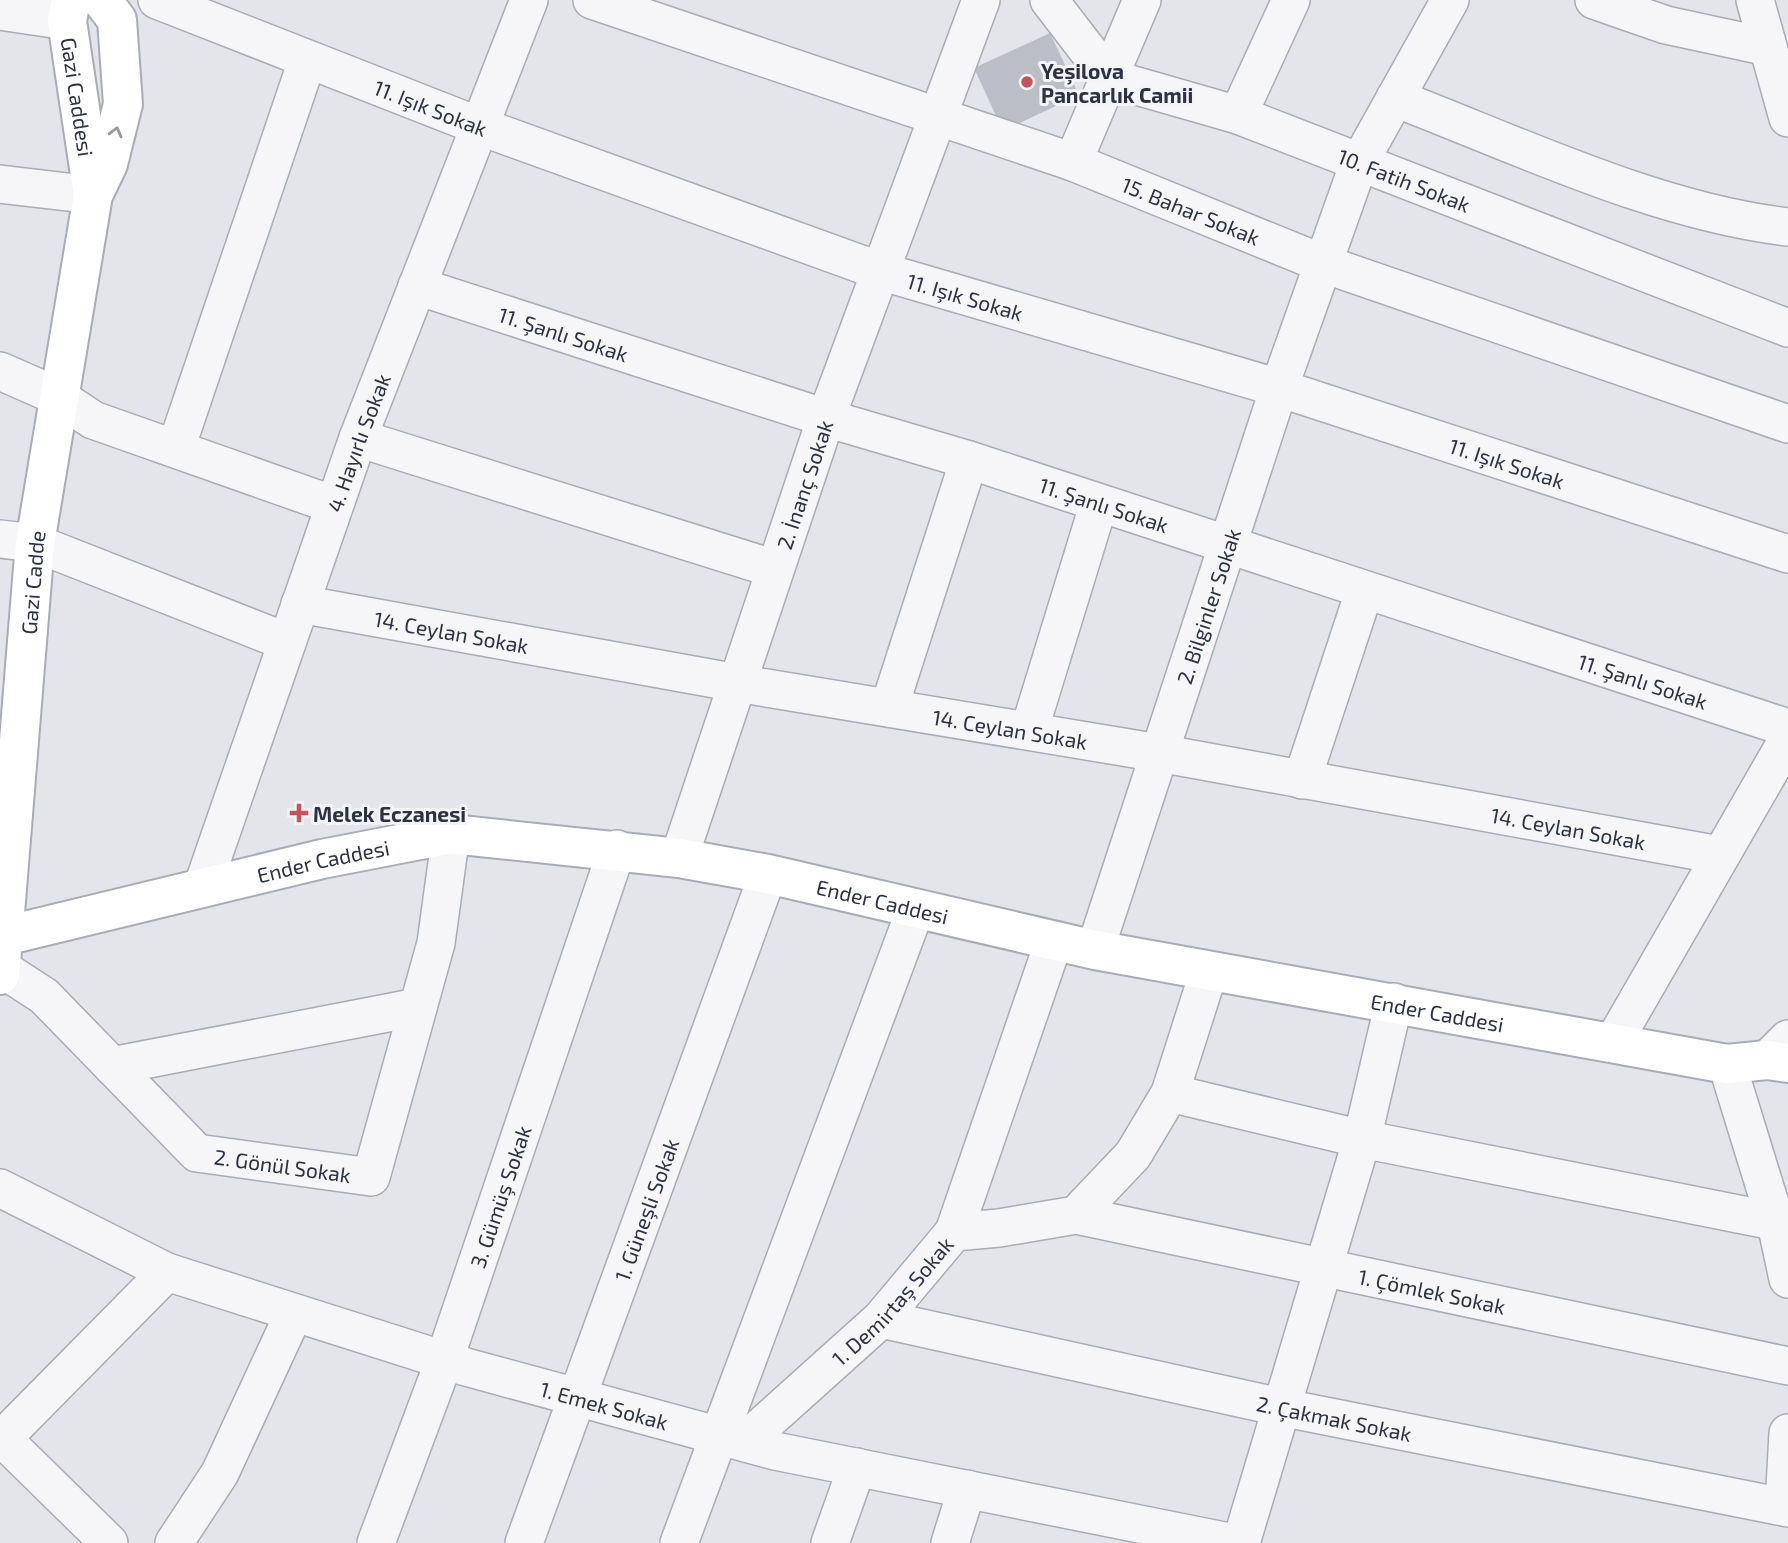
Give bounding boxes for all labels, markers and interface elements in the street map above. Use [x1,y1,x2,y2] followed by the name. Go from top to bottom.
[57,36,100,158] street label: Gazi Caddesi
[1041,58,1193,107] place label: Yeşilova Pancarlık Camii
[371,74,491,141] street label: 11. Işık Sokak
[1019,74,1035,90] marker: Yeşilova Pancarlık Camii
[108,126,122,138] one-way arrow
[1335,143,1474,216] street label: 10. Fatih Sokak
[1118,171,1264,249] street label: 15. Bahar Sokak
[904,267,1026,325] street label: 11. Işık Sokak
[496,301,632,366] street label: 11. Şanlı Sokak
[321,369,395,515] street label: 4. Hayırlı Sokak
[771,416,837,552] street label: 2. İnanç Sokak
[1447,432,1568,493] street label: 11. Işık Sokak
[1036,471,1172,537] street label: 11. Şanlı Sokak
[1171,525,1245,687] street label: 2. Bilginler Sokak
[15,528,49,635] street label: Gazi Cadde
[372,605,531,658] street label: 14. Ceylan Sokak
[1575,648,1711,713] street label: 11. Şanlı Sokak
[931,703,1090,753] street label: 14. Ceylan Sokak
[313,801,466,826] place label: Melek Eczanesi
[1489,801,1648,854] street label: 14. Ceylan Sokak
[291,805,307,821] marker: Melek Eczanesi
[254,834,391,887] street label: Ender Caddesi
[814,873,951,928] street label: Ender Caddesi
[1369,987,1506,1036] street label: Ender Caddesi
[464,1122,535,1271] street label: 3. Gümüş Sokak
[608,1134,683,1284] street label: 1. Güneşli Sokak
[213,1143,353,1187] street label: 2. Gönül Sokak
[826,1231,958,1370] street label: 1. Demirtaş Sokak
[1356,1263,1508,1318] street label: 1. Çömlek Sokak
[538,1375,671,1434] street label: 1. Emek Sokak
[1255,1390,1414,1445] street label: 2. Çakmak Sokak

